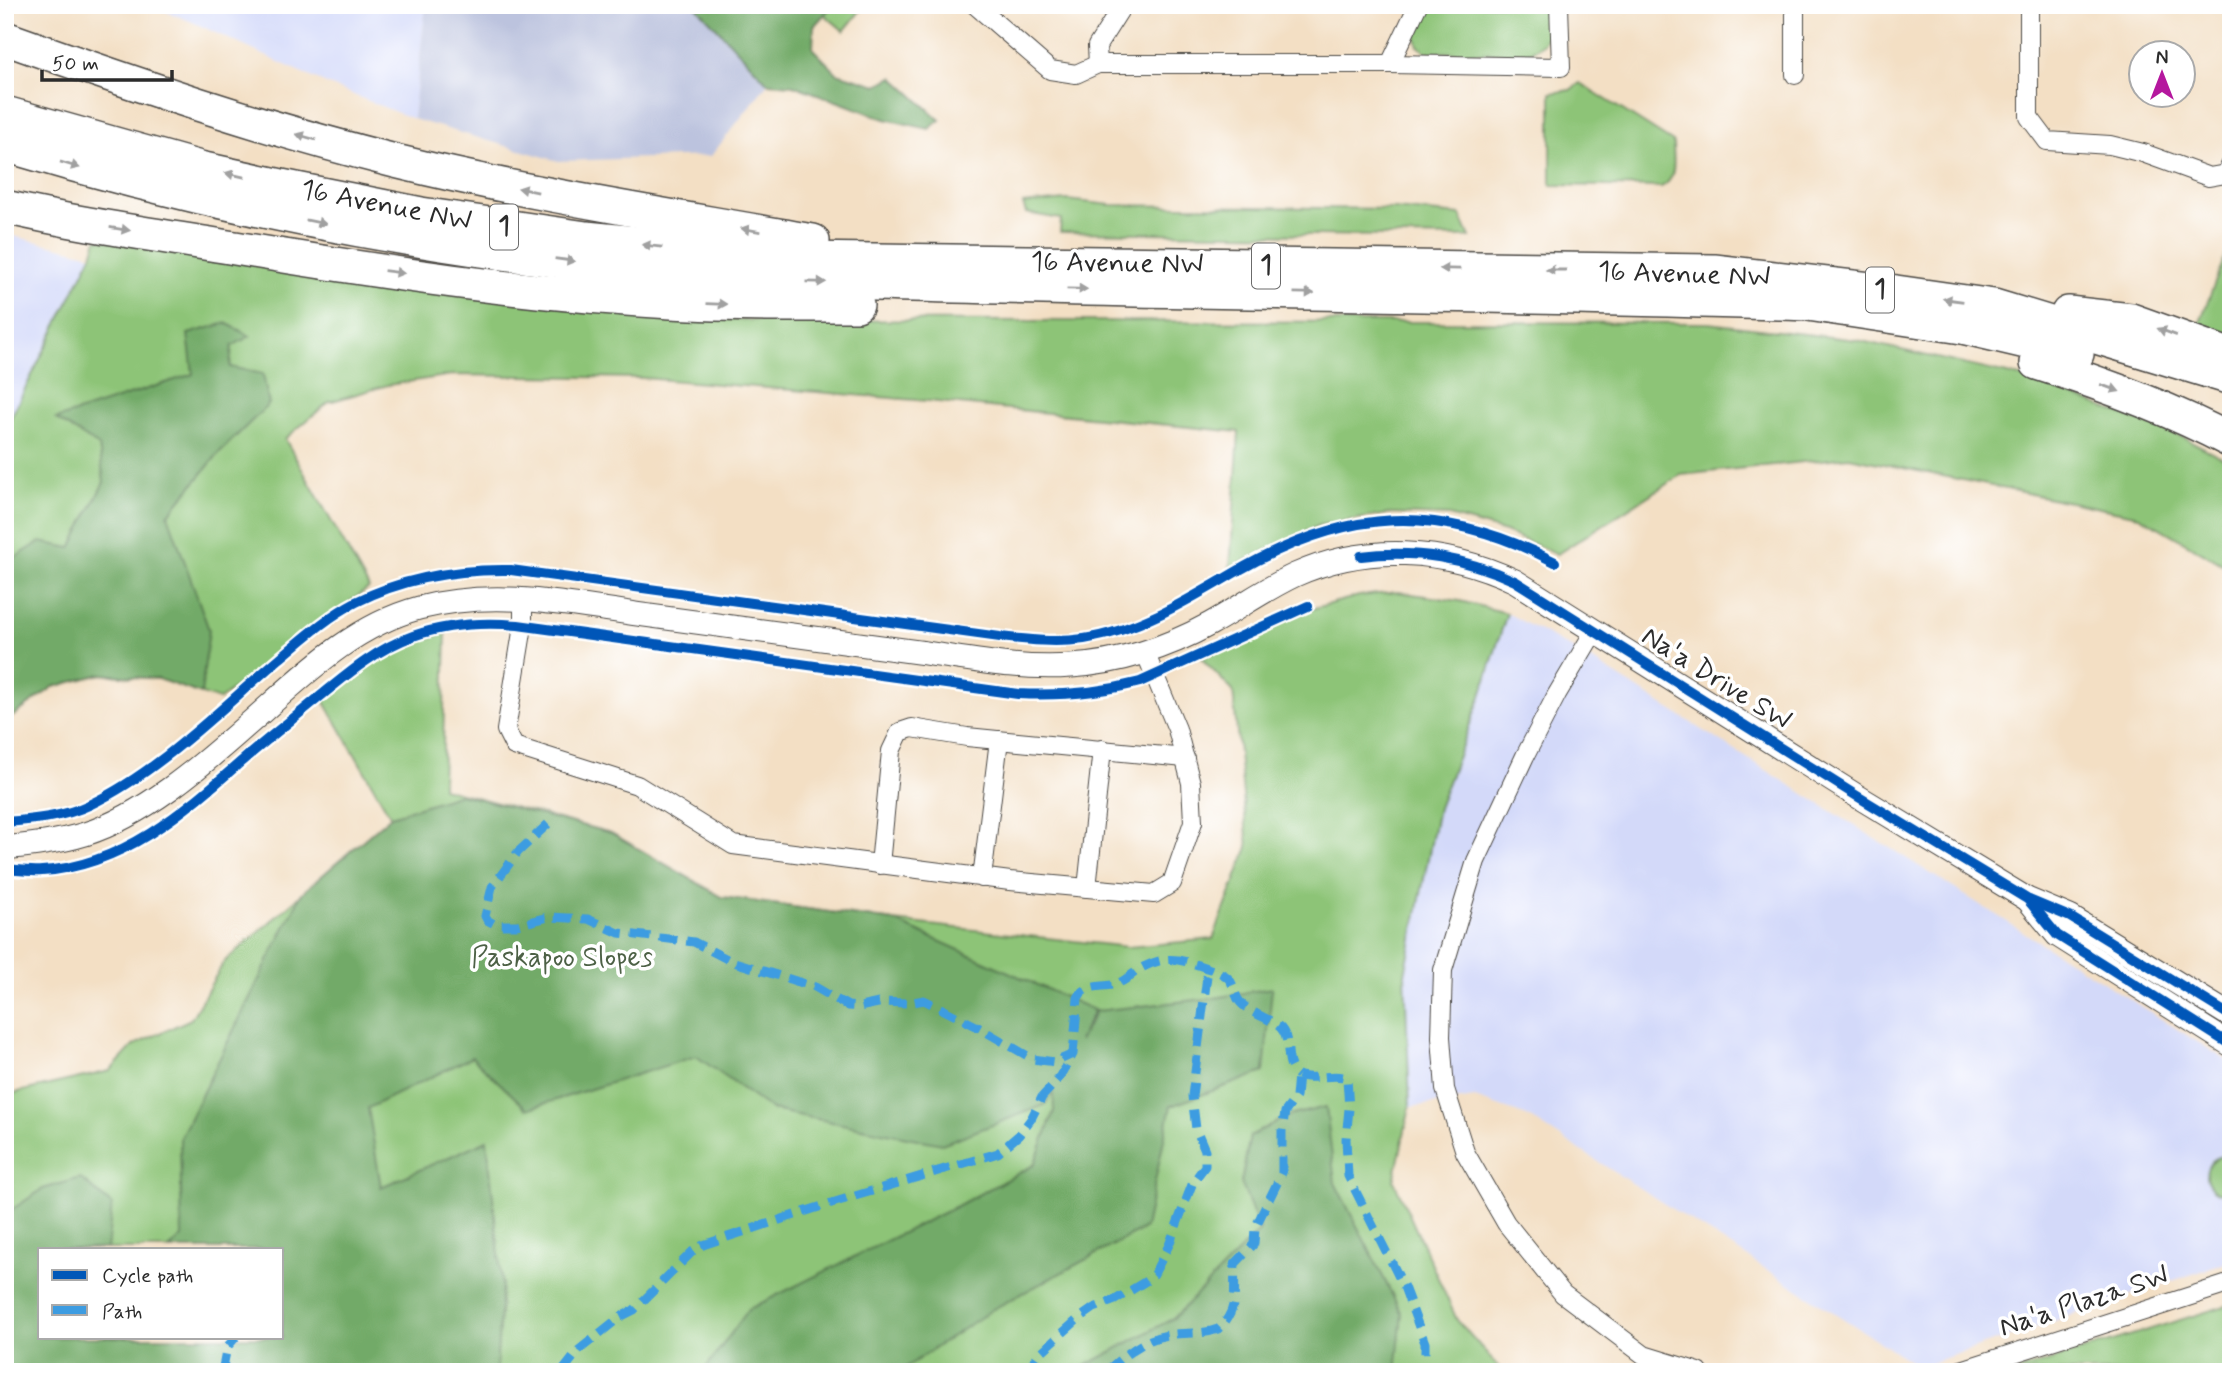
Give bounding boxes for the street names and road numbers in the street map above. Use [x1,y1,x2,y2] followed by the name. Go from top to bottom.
[298,171,474,241] street label: 16 Avenue NW
[490,204,518,250] road number: 1
[1030,244,1204,284] street label: 16 Avenue NW
[1252,244,1280,288] road number: 1
[1597,253,1771,297] street label: 16 Avenue NW
[1866,268,1894,312] road number: 1
[1634,618,1798,740] street label: Na'a Drive SW
[1995,1257,2173,1347] street label: Na'a Plaza SW

